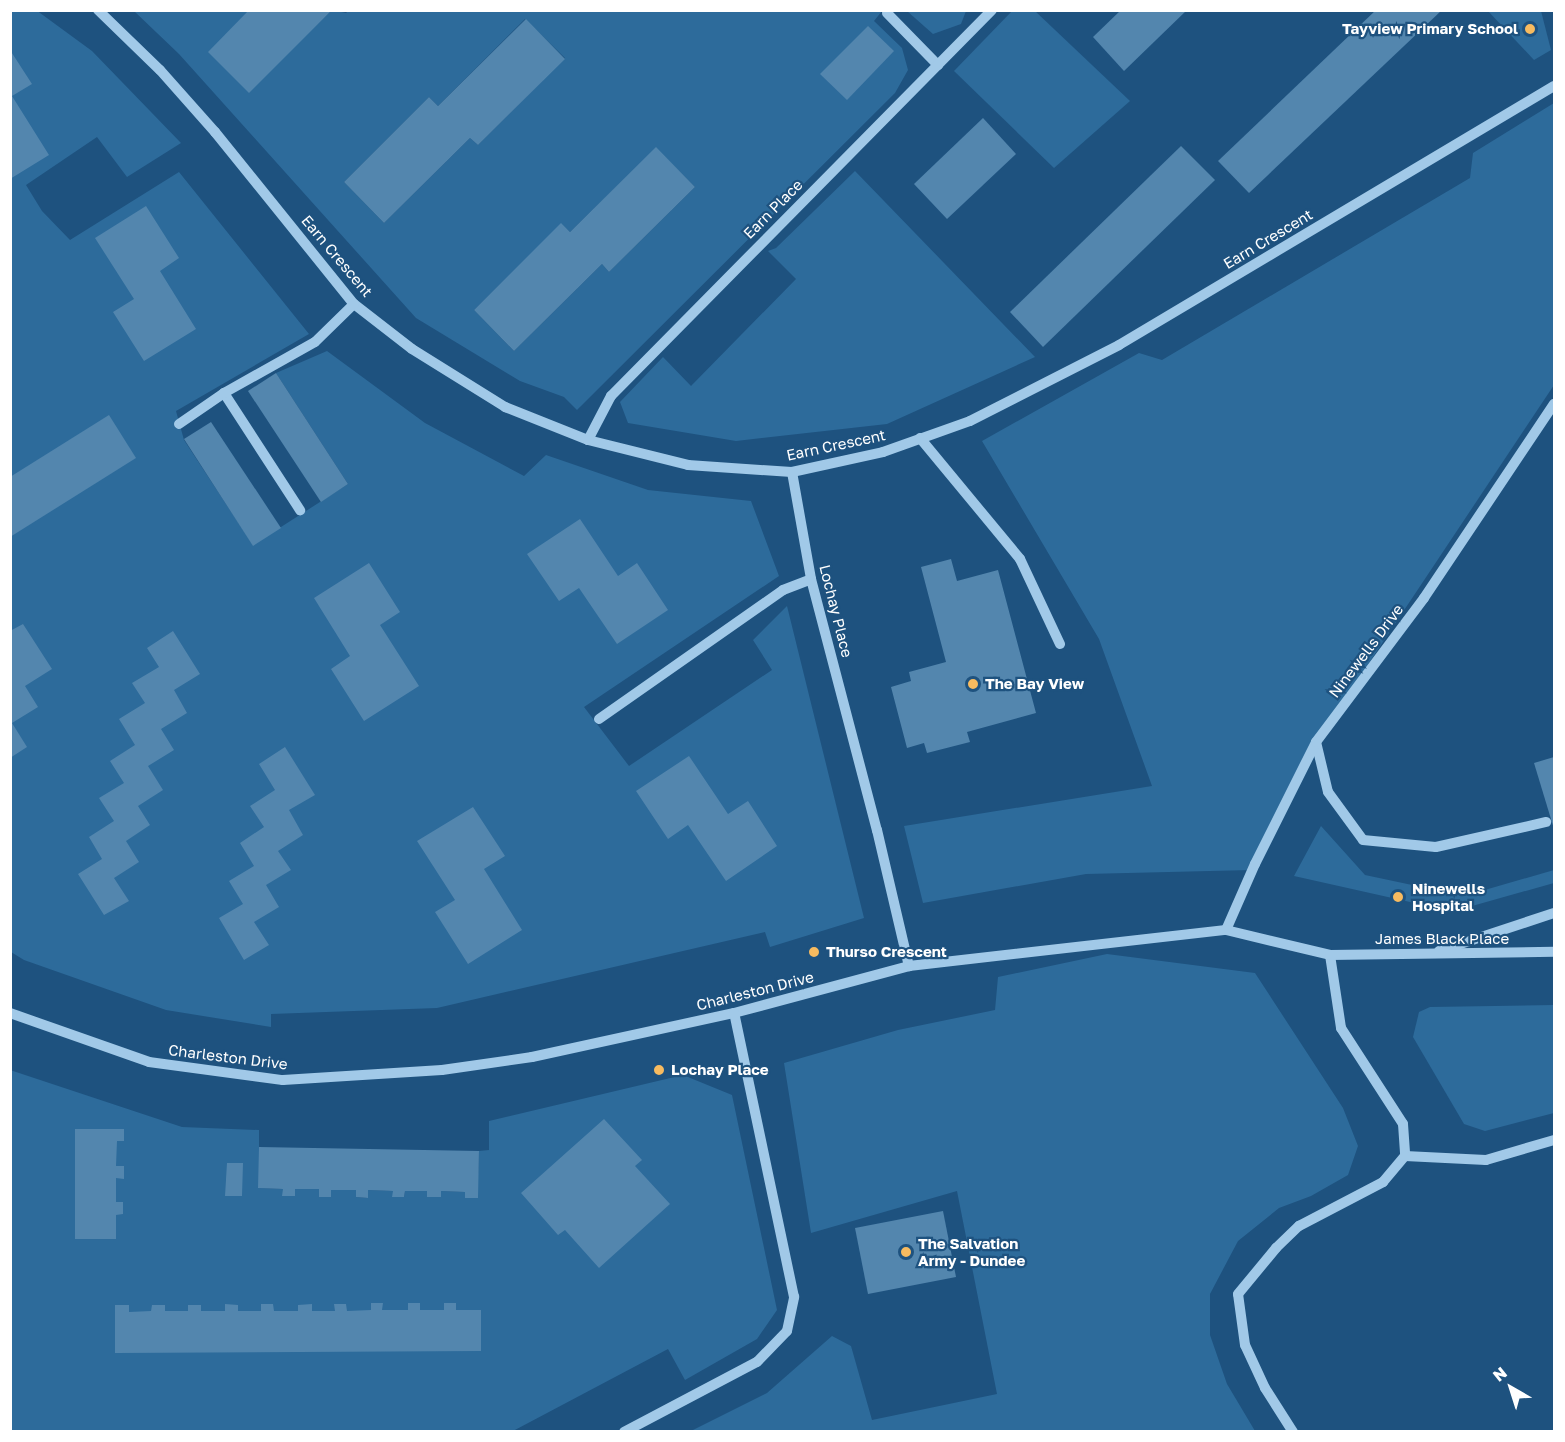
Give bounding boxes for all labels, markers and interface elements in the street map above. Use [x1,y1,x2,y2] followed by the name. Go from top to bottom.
[1342,20,1518,38] place label: Tayview Primary School
[1523,22,1537,36] marker: Tayview Primary School
[740,176,806,242] street label: Earn Place
[1220,205,1316,273] street label: Earn Crescent
[298,212,376,300] street label: Earn Crescent
[785,426,887,464] street label: Earn Crescent
[816,563,856,659] street label: Lochay Place
[1325,601,1407,701] street label: Ninewells Drive
[985,675,1084,693] place label: The Bay View
[966,677,980,691] marker: The Bay View
[1412,879,1485,914] place label: Ninewells Hospital
[1389,888,1407,906] marker: Ninewells Hospital
[1375,930,1509,948] street label: James Black Place
[826,943,947,961] place label: Thurso Crescent
[807,945,821,959] marker: Thurso Crescent
[695,968,815,1014] street label: Charleston Drive
[167,1041,289,1073] street label: Charleston Drive
[671,1061,769,1079] place label: Lochay Place
[652,1063,666,1077] marker: Lochay Place
[918,1234,1025,1269] place label: The Salvation Army - Dundee
[899,1245,913,1259] marker: The Salvation Army - Dundee
[1481,1358,1541,1418] north arrow
[1489,1362,1511,1386] text: N

